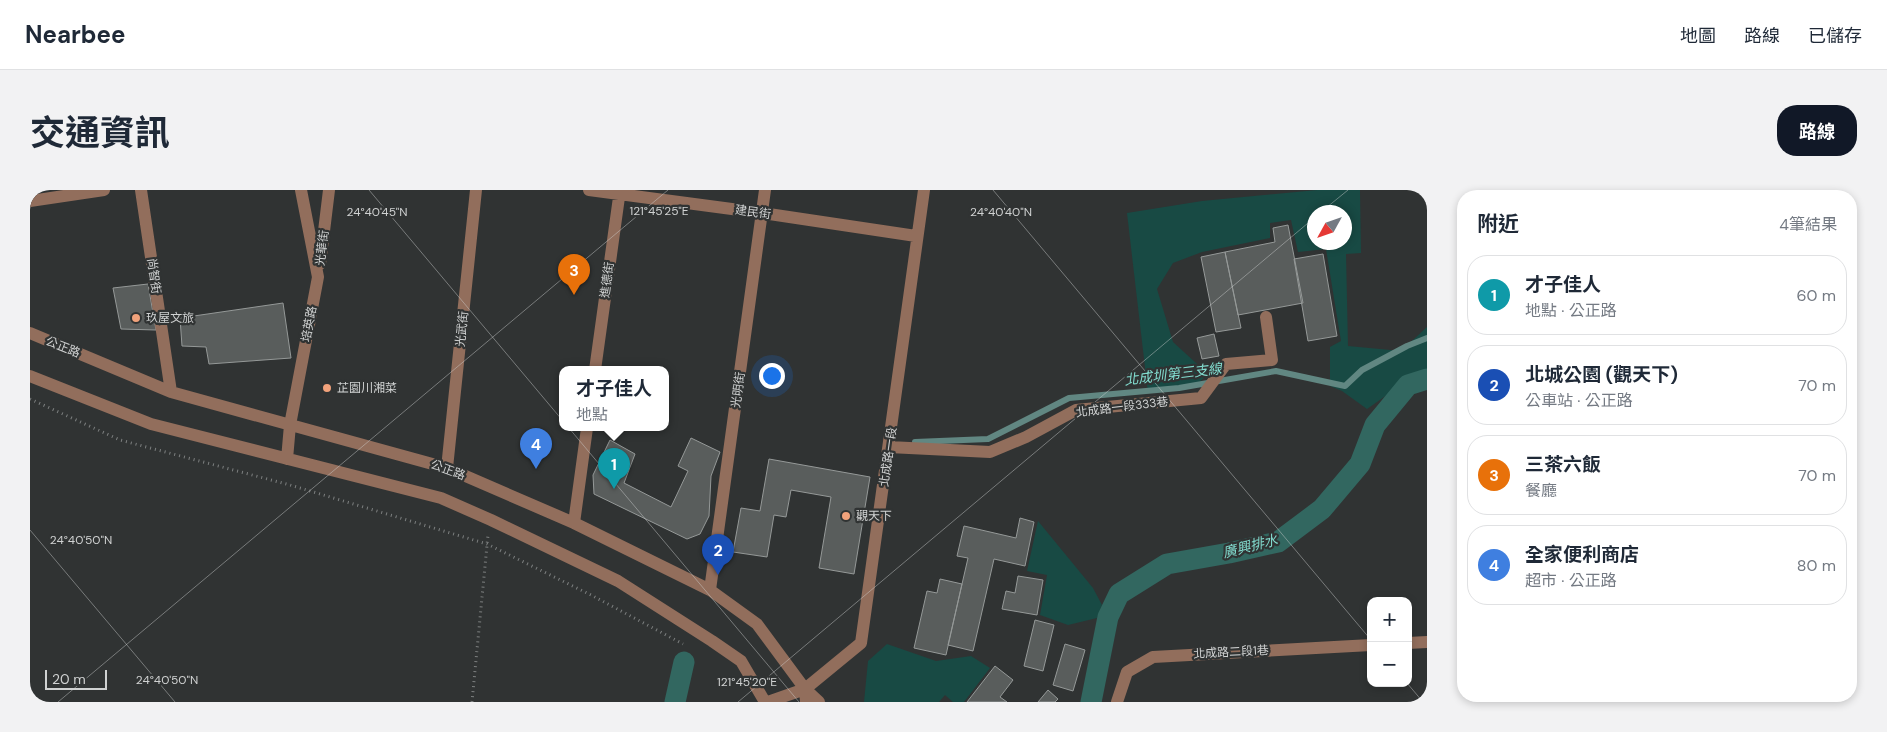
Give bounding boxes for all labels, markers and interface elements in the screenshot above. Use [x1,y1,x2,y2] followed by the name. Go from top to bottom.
[25,19,125,50] text: Nearbee
[1680,24,1716,48] text: 地圖
[1744,24,1780,48] text: 路線
[1808,24,1862,48] text: 已儲存
[1777,105,1857,156] button: 路線
[30,110,170,156] text: 交通資訊
[734,202,772,222] street label: 建民街
[629,203,689,219] text: 121°45'25"E
[346,204,408,220] text: 24°40'45"N
[970,204,1032,220] text: 24°40'40"N
[1307,205,1352,250] north arrow
[1477,210,1519,238] text: 附近
[1779,214,1837,235] text: 4筆結果
[312,229,332,267] street label: 光華街
[558,254,590,295] pin: 3
[144,257,164,295] street label: 尚智街
[597,261,617,299] street label: 進德街
[1525,272,1601,297] text: 才子佳人
[1491,285,1497,306] text: 1
[1796,285,1836,306] text: 60 m
[1525,300,1617,321] text: 地點 · 公正路
[298,305,320,343] street label: 培英路
[146,310,194,326] place label: 玖屋文旅
[452,310,472,348] street label: 光武街
[130,312,142,324] marker: 玖屋文旅
[43,333,83,361] street label: 公正路
[1123,359,1225,389] water label: 北成圳第三支線
[1525,362,1678,387] text: 北城公園 (觀天下)
[759,363,785,389] your location
[559,366,669,431] popup
[728,371,748,409] street label: 光明街
[1489,375,1499,396] text: 2
[1798,375,1836,396] text: 70 m
[576,376,652,401] text: 才子佳人
[337,380,397,396] place label: 芷園川湘菜
[321,382,333,394] marker: 芷園川湘菜
[1525,390,1633,411] text: 公車站 · 公正路
[1075,393,1169,421] street label: 北成路一段333巷
[576,404,608,425] text: 地點
[876,426,900,488] street label: 北成路一段
[520,428,552,469] pin: 4
[598,448,630,489] pin: 1
[1525,452,1601,477] text: 三茶六飯
[428,456,468,484] street label: 公正路
[1489,465,1499,486] text: 3
[1798,465,1836,486] text: 70 m
[1525,480,1557,501] text: 餐廳
[856,508,892,524] place label: 觀天下
[840,510,852,522] marker: 觀天下
[1221,530,1280,562] water label: 廣興排水
[50,532,112,548] text: 24°40'50"N
[702,534,734,575] pin: 2
[1525,542,1639,567] text: 全家便利商店
[1489,555,1499,576] text: 4
[1797,555,1836,576] text: 80 m
[1525,570,1617,591] text: 超市 · 公正路
[1367,597,1412,687] map controls
[1367,597,1412,642] button: +
[1193,642,1269,662] street label: 北成路二段1巷
[1367,642,1412,687] button: −
[45,667,108,690] scale bar
[52,670,86,688] text: 20 m
[136,672,198,688] text: 24°40'50"N
[717,674,777,690] text: 121°45'20"E

